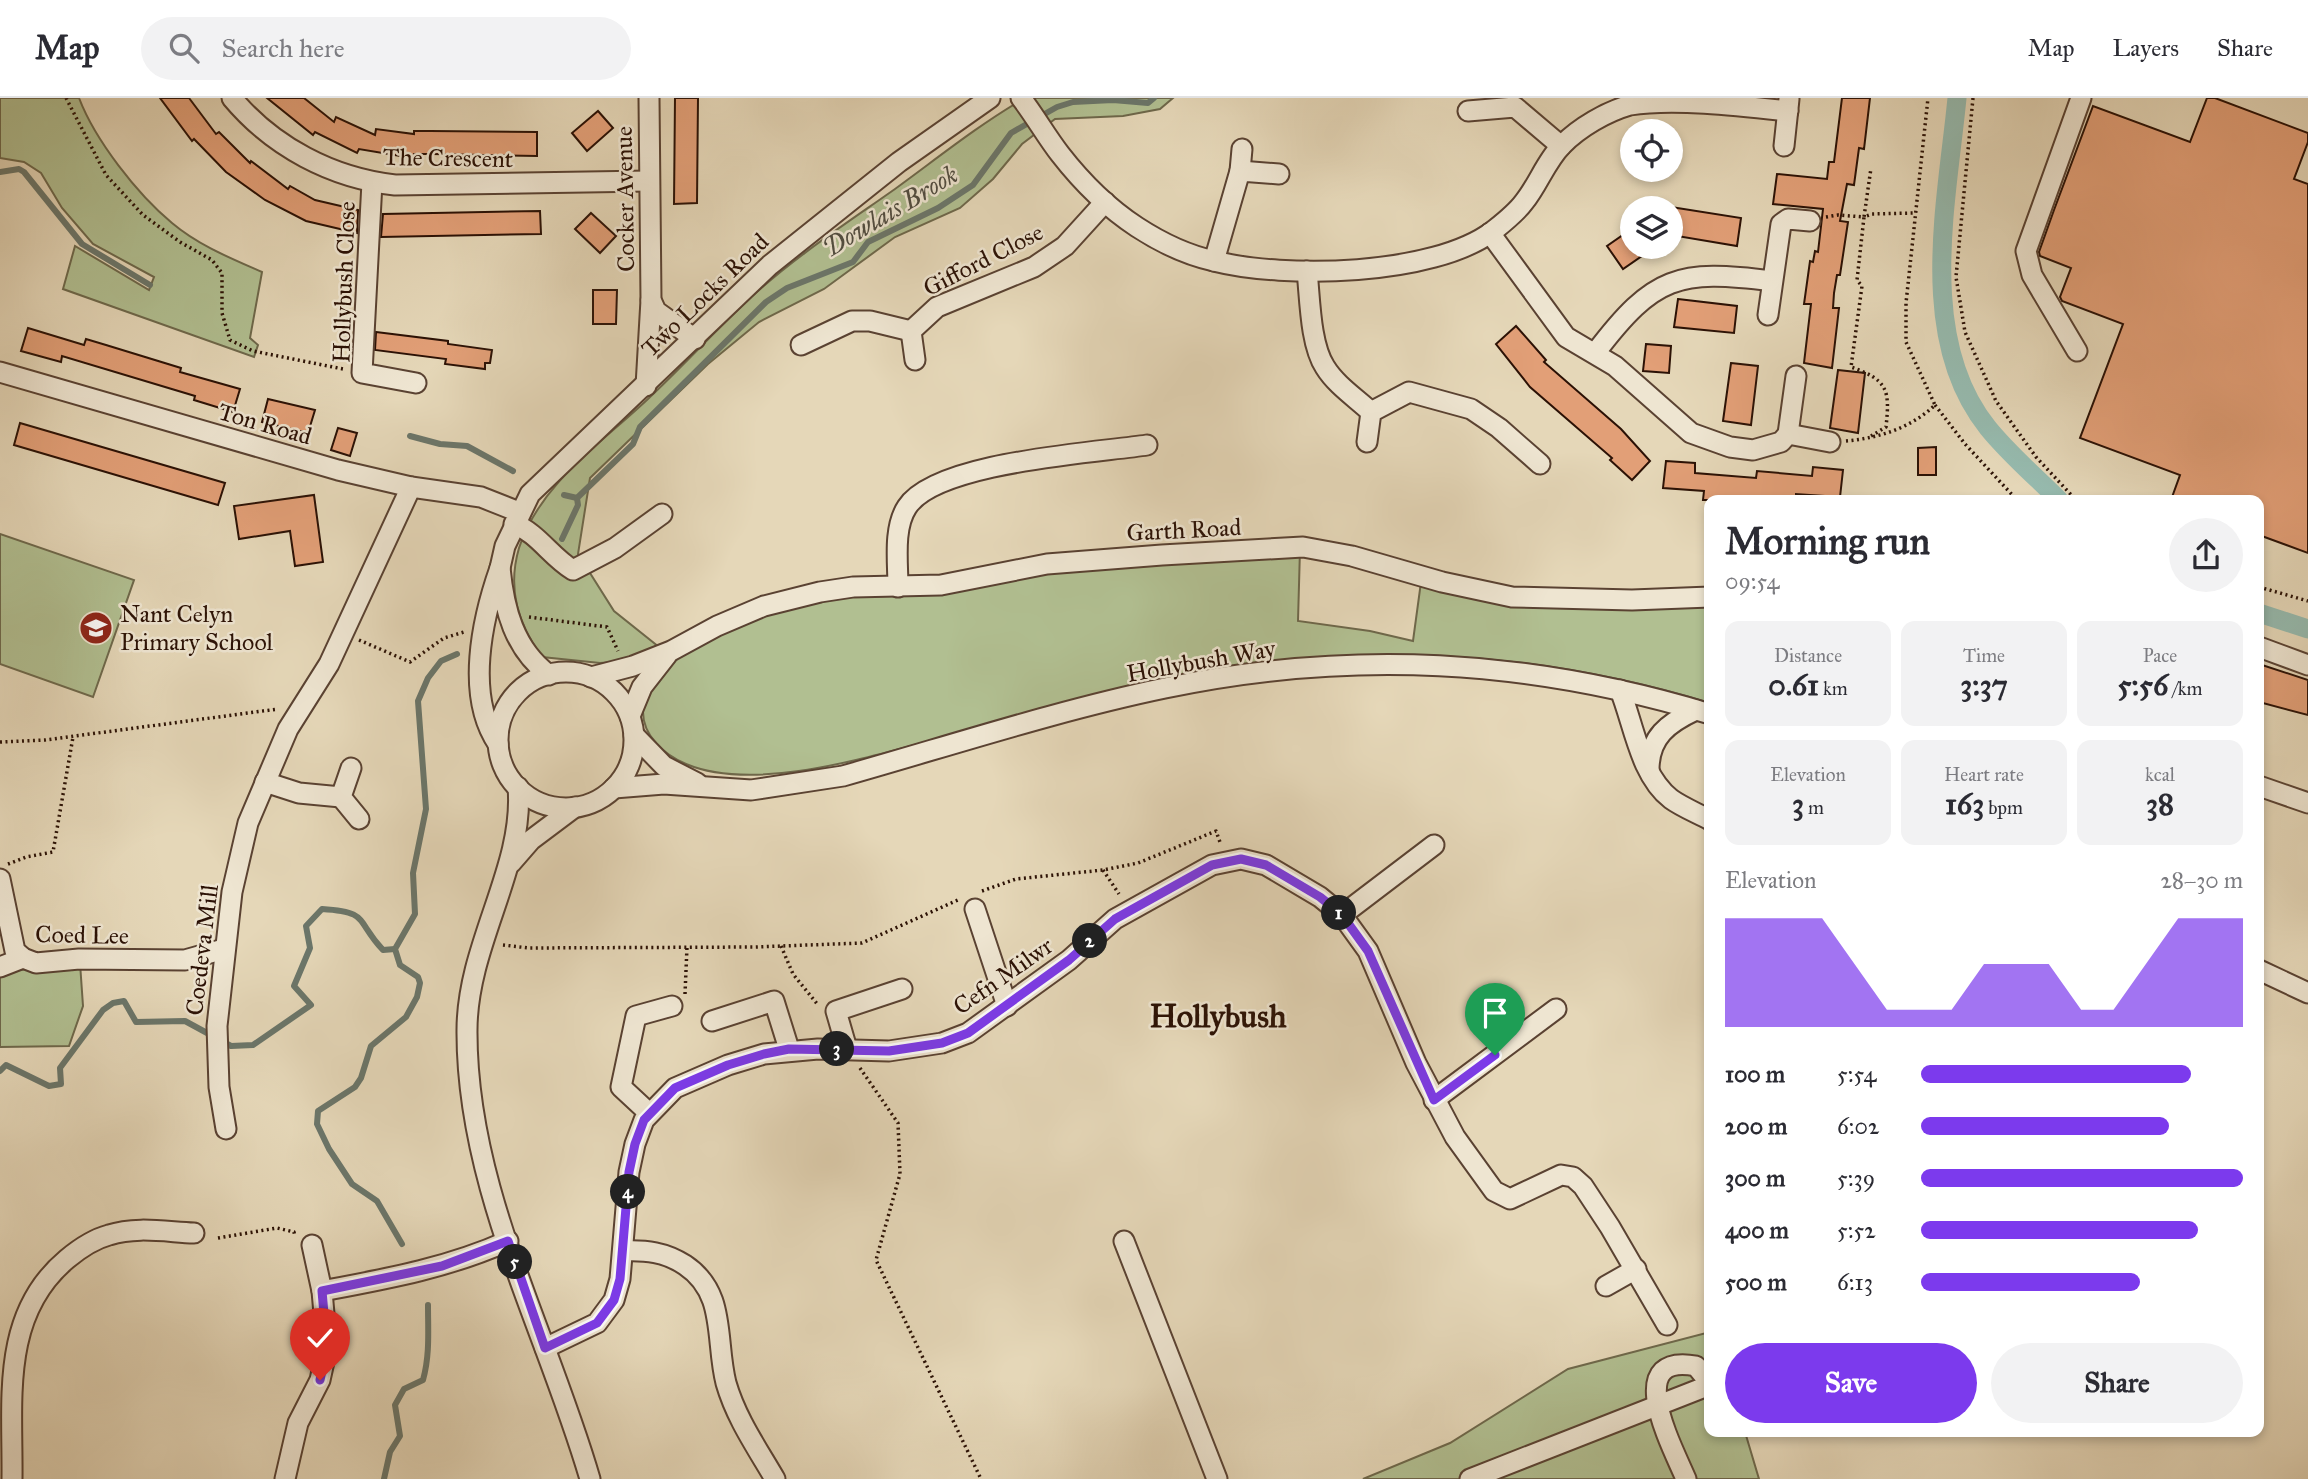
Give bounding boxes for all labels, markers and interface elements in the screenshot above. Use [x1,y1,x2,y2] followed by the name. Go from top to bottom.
[141,17,631,80] search box
[35,28,99,68] text: Map
[165,29,203,67] icon: search
[221,32,345,64] text: Search here
[2028,33,2075,63] text: Map
[2113,33,2179,63] text: Layers
[2217,33,2273,63] text: Share
[1620,119,1683,259] map controls
[1620,119,1683,182] button: locate
[609,126,641,272] street label: Cocker Avenue
[383,142,514,174] street label: The Crescent
[817,158,964,264] water label: Dowlais Brook
[1620,196,1683,259] button: layers
[326,201,362,363] street label: Hollybush Close
[918,217,1048,303] street label: Gifford Close
[635,227,775,363] street label: Two Locks Road
[215,396,315,452] street label: Ton Road
[1126,512,1242,548] street label: Garth Road
[1725,518,1930,564] text: Morning run
[2169,518,2243,592] button: share
[1725,567,1779,595] text: 09:54
[120,599,274,657] place label: Nant Celyn Primary School
[77,609,115,647] school or university icon: Nant Celyn Primary School
[1124,633,1279,689] street label: Hollybush Way
[1774,644,1842,667] text: Distance
[1963,644,2005,667] text: Time
[2143,644,2177,667] text: Pace
[1768,667,1819,703] text: 0.61
[1960,667,2008,703] text: 3:37
[2118,667,2168,703] text: 5:56
[1819,677,1848,700] text: km
[2168,677,2202,700] text: /km
[1770,763,1846,786] text: Elevation
[1944,763,2024,786] text: Heart rate
[2145,763,2175,786] text: kcal
[1792,786,1804,822] text: 3
[1945,786,1984,822] text: 163
[2146,786,2174,822] text: 38
[1804,796,1824,819] text: m
[1984,796,2023,819] text: bpm
[1725,866,1816,894] text: Elevation
[2161,866,2243,894] text: 28–30 m
[179,882,225,1017] street label: Coedeva Mill
[1322,896,1356,930] pin: 1
[1335,901,1342,924] text: 1
[35,919,129,951] street label: Coed Lee
[1072,924,1108,958] pin: 2
[1085,929,1094,952] text: 2
[947,931,1059,1021] street label: Cefn Milwr
[1465,983,1525,1055] pin
[1476,994,1514,1032] icon: arrive
[1149,997,1287,1036] district label: Hollybush
[820,1032,854,1066] pin: 3
[833,1037,840,1060] text: 3
[1725,1060,1785,1088] text: 100 m
[1837,1060,1876,1088] text: 5:54
[1725,1112,1787,1140] text: 200 m
[1837,1112,1879,1140] text: 6:02
[1725,1164,1785,1192] text: 300 m
[1837,1164,1875,1192] text: 5:39
[610,1174,646,1210] pin: 4
[622,1180,633,1203] text: 4
[1725,1216,1789,1244] text: 400 m
[1837,1216,1876,1244] text: 5:52
[498,1244,532,1280] pin: 5
[510,1250,519,1273] text: 5
[1725,1268,1787,1296] text: 500 m
[1837,1268,1873,1296] text: 6:13
[290,1308,350,1380] pin
[301,1319,339,1357] icon: check
[1725,1343,1977,1423] button: Save
[1991,1343,2243,1423] button: Share

